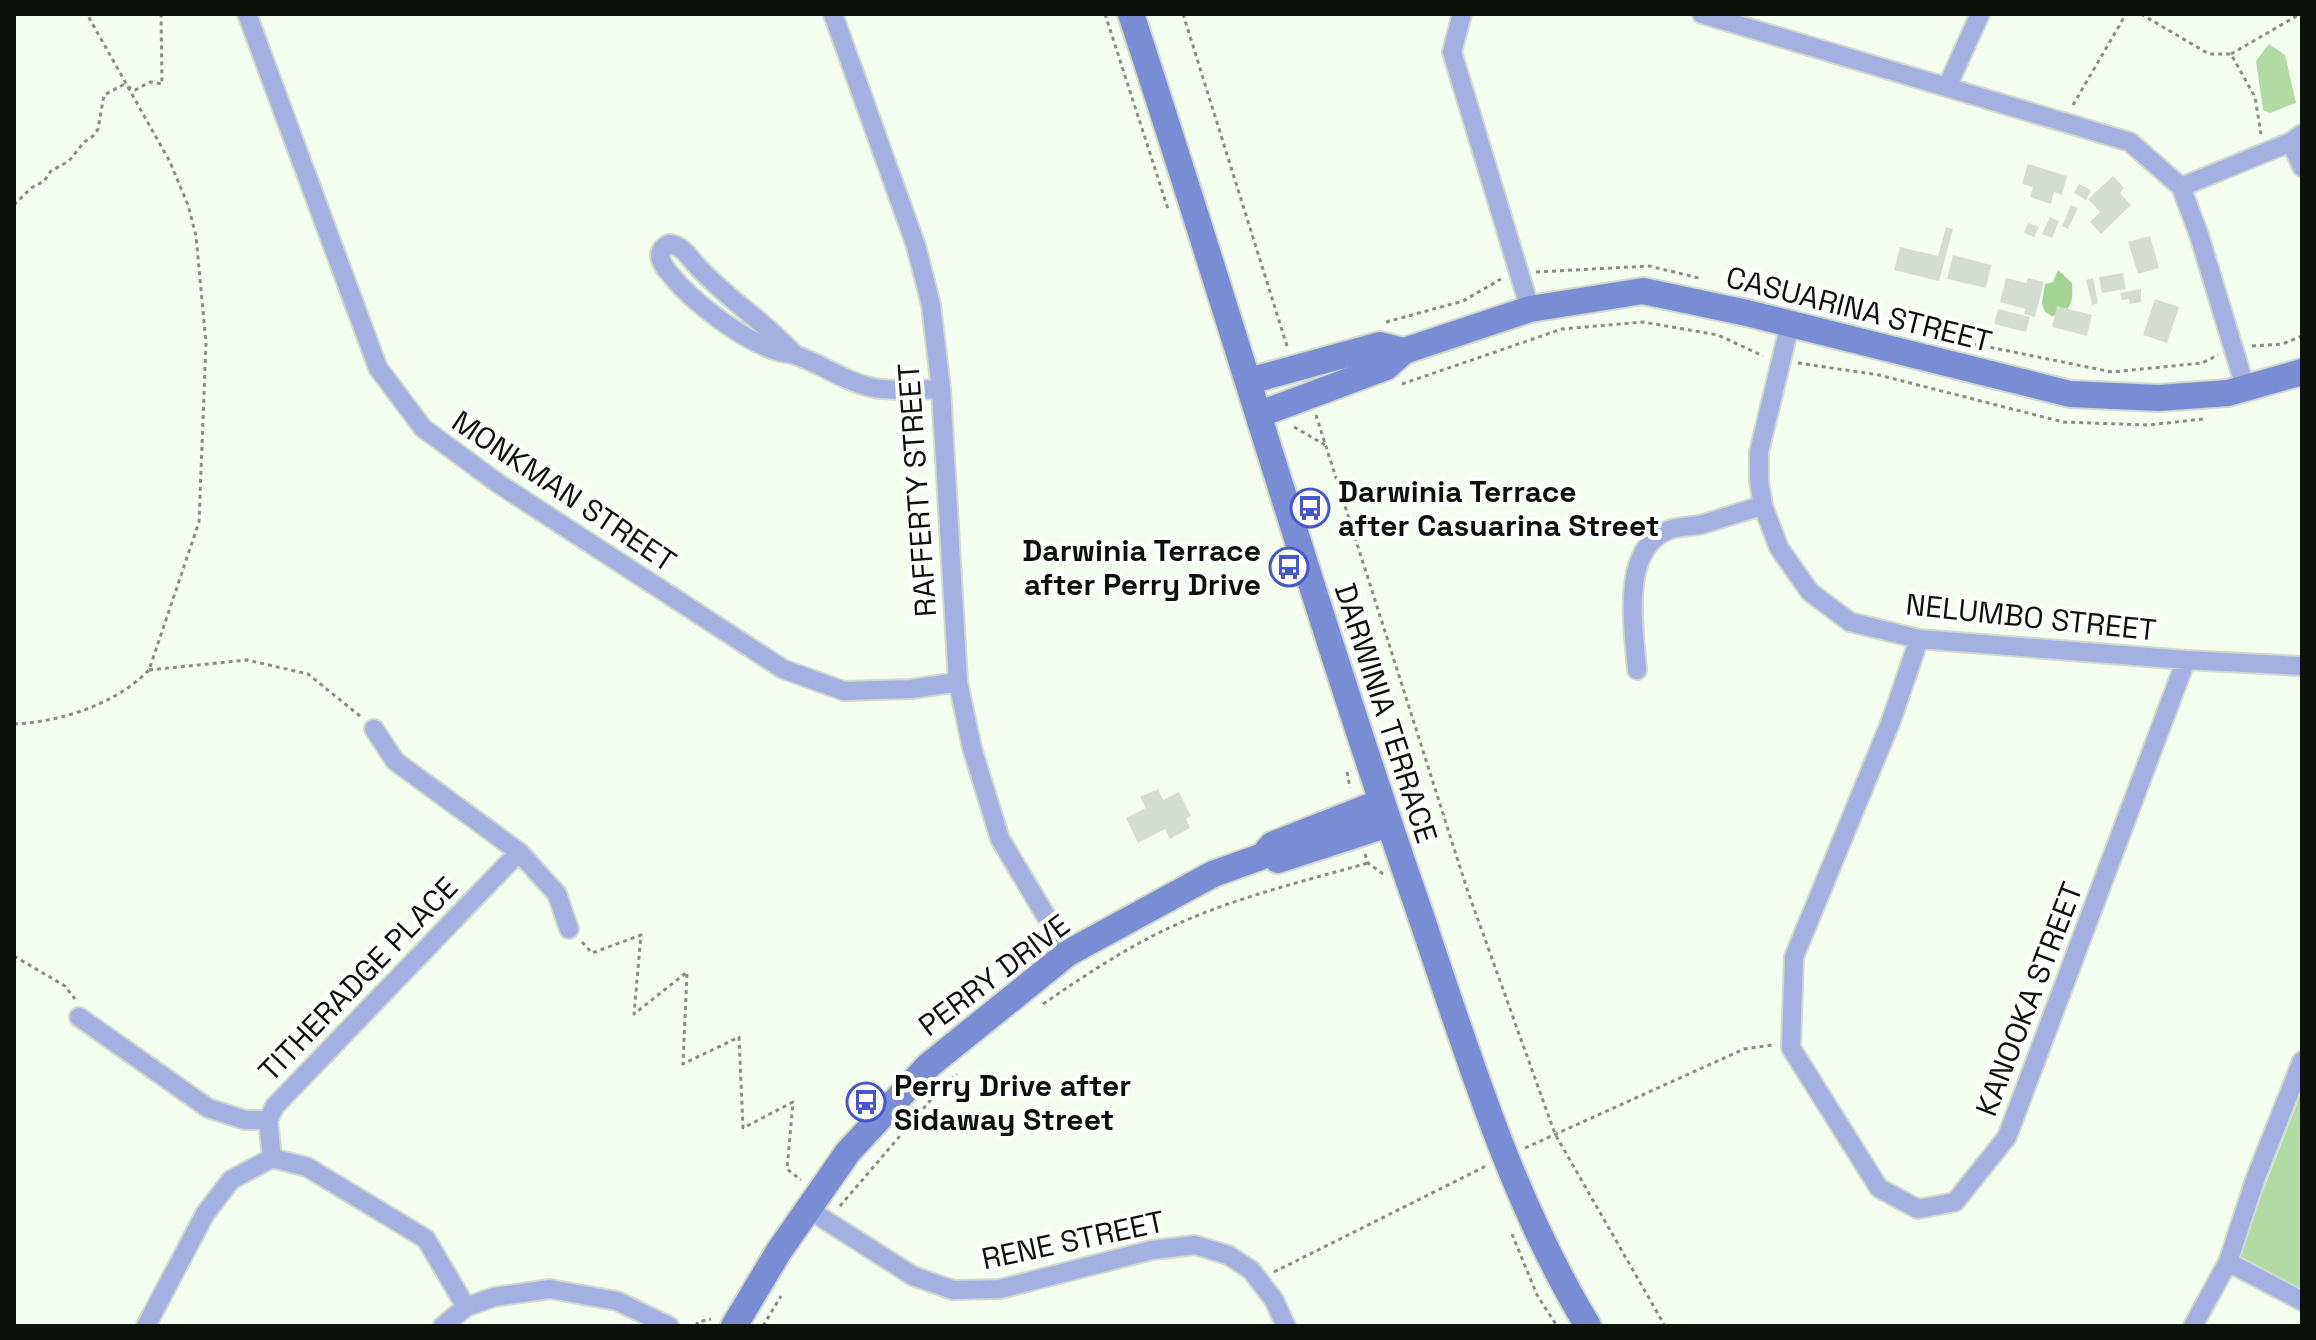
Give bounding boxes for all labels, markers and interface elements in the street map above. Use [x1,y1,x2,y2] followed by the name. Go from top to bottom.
[1722,257,1996,361] street label: CASUARINA STREET
[889,362,945,618] street label: RAFFERTY STREET
[444,402,684,580] street label: MONKMAN STREET
[1338,472,1659,545] place label: Darwinia Terrace after Casuarina Street
[1289,487,1331,529] bus stop icon: Darwinia Terrace after Casuarina Street
[1022,531,1261,604] place label: Darwinia Terrace after Perry Drive
[1268,546,1310,588] bus stop icon: Darwinia Terrace after Perry Drive
[1326,578,1446,848] street label: DARWINIA TERRACE
[1904,584,2158,650] street label: NELUMBO STREET
[250,868,466,1090] street label: TITHERADGE PLACE
[1966,877,2092,1121] street label: KANOOKA STREET
[911,905,1077,1045] street label: PERRY DRIVE
[894,1066,1131,1139] place label: Perry Drive after Sidaway Street
[845,1081,887,1123] bus stop icon: Perry Drive after Sidaway Street
[978,1202,1168,1278] street label: RENE STREET

